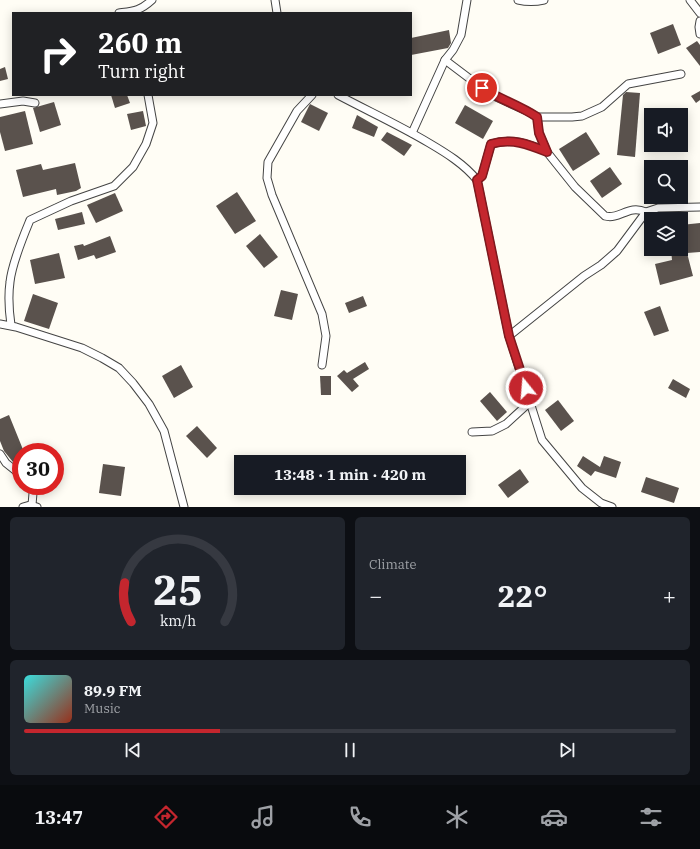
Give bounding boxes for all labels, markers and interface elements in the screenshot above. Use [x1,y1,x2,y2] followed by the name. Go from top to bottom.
[98,24,182,61] text: 260 m
[32,28,84,80] icon: right
[98,60,185,83] text: Turn right
[465,71,499,105] pin
[471,77,493,99] icon: arrive
[644,108,688,256] map controls
[644,108,688,152] button: sound
[644,160,688,204] button: search
[644,212,688,256] button: layers
[505,367,547,409] position arrow
[12,443,64,495] speed limit sign: 30
[274,465,426,484] text: 13:48 · 1 min · 420 m
[369,556,416,573] text: Climate
[153,561,202,615] text: 25
[497,576,548,615] text: 22°
[369,581,382,610] text: −
[663,581,676,610] text: +
[159,610,196,629] text: km/h
[84,681,142,700] text: 89.9 FM
[84,700,121,717] text: Music
[122,739,144,761] icon: previous
[339,739,361,761] icon: pause
[556,739,578,761] icon: next
[152,803,180,831] icon: directions
[249,803,277,831] icon: music
[346,803,374,831] icon: phone
[443,803,471,831] icon: climate
[540,803,568,831] icon: car
[637,803,665,831] icon: filters
[35,806,83,829] text: 13:47

